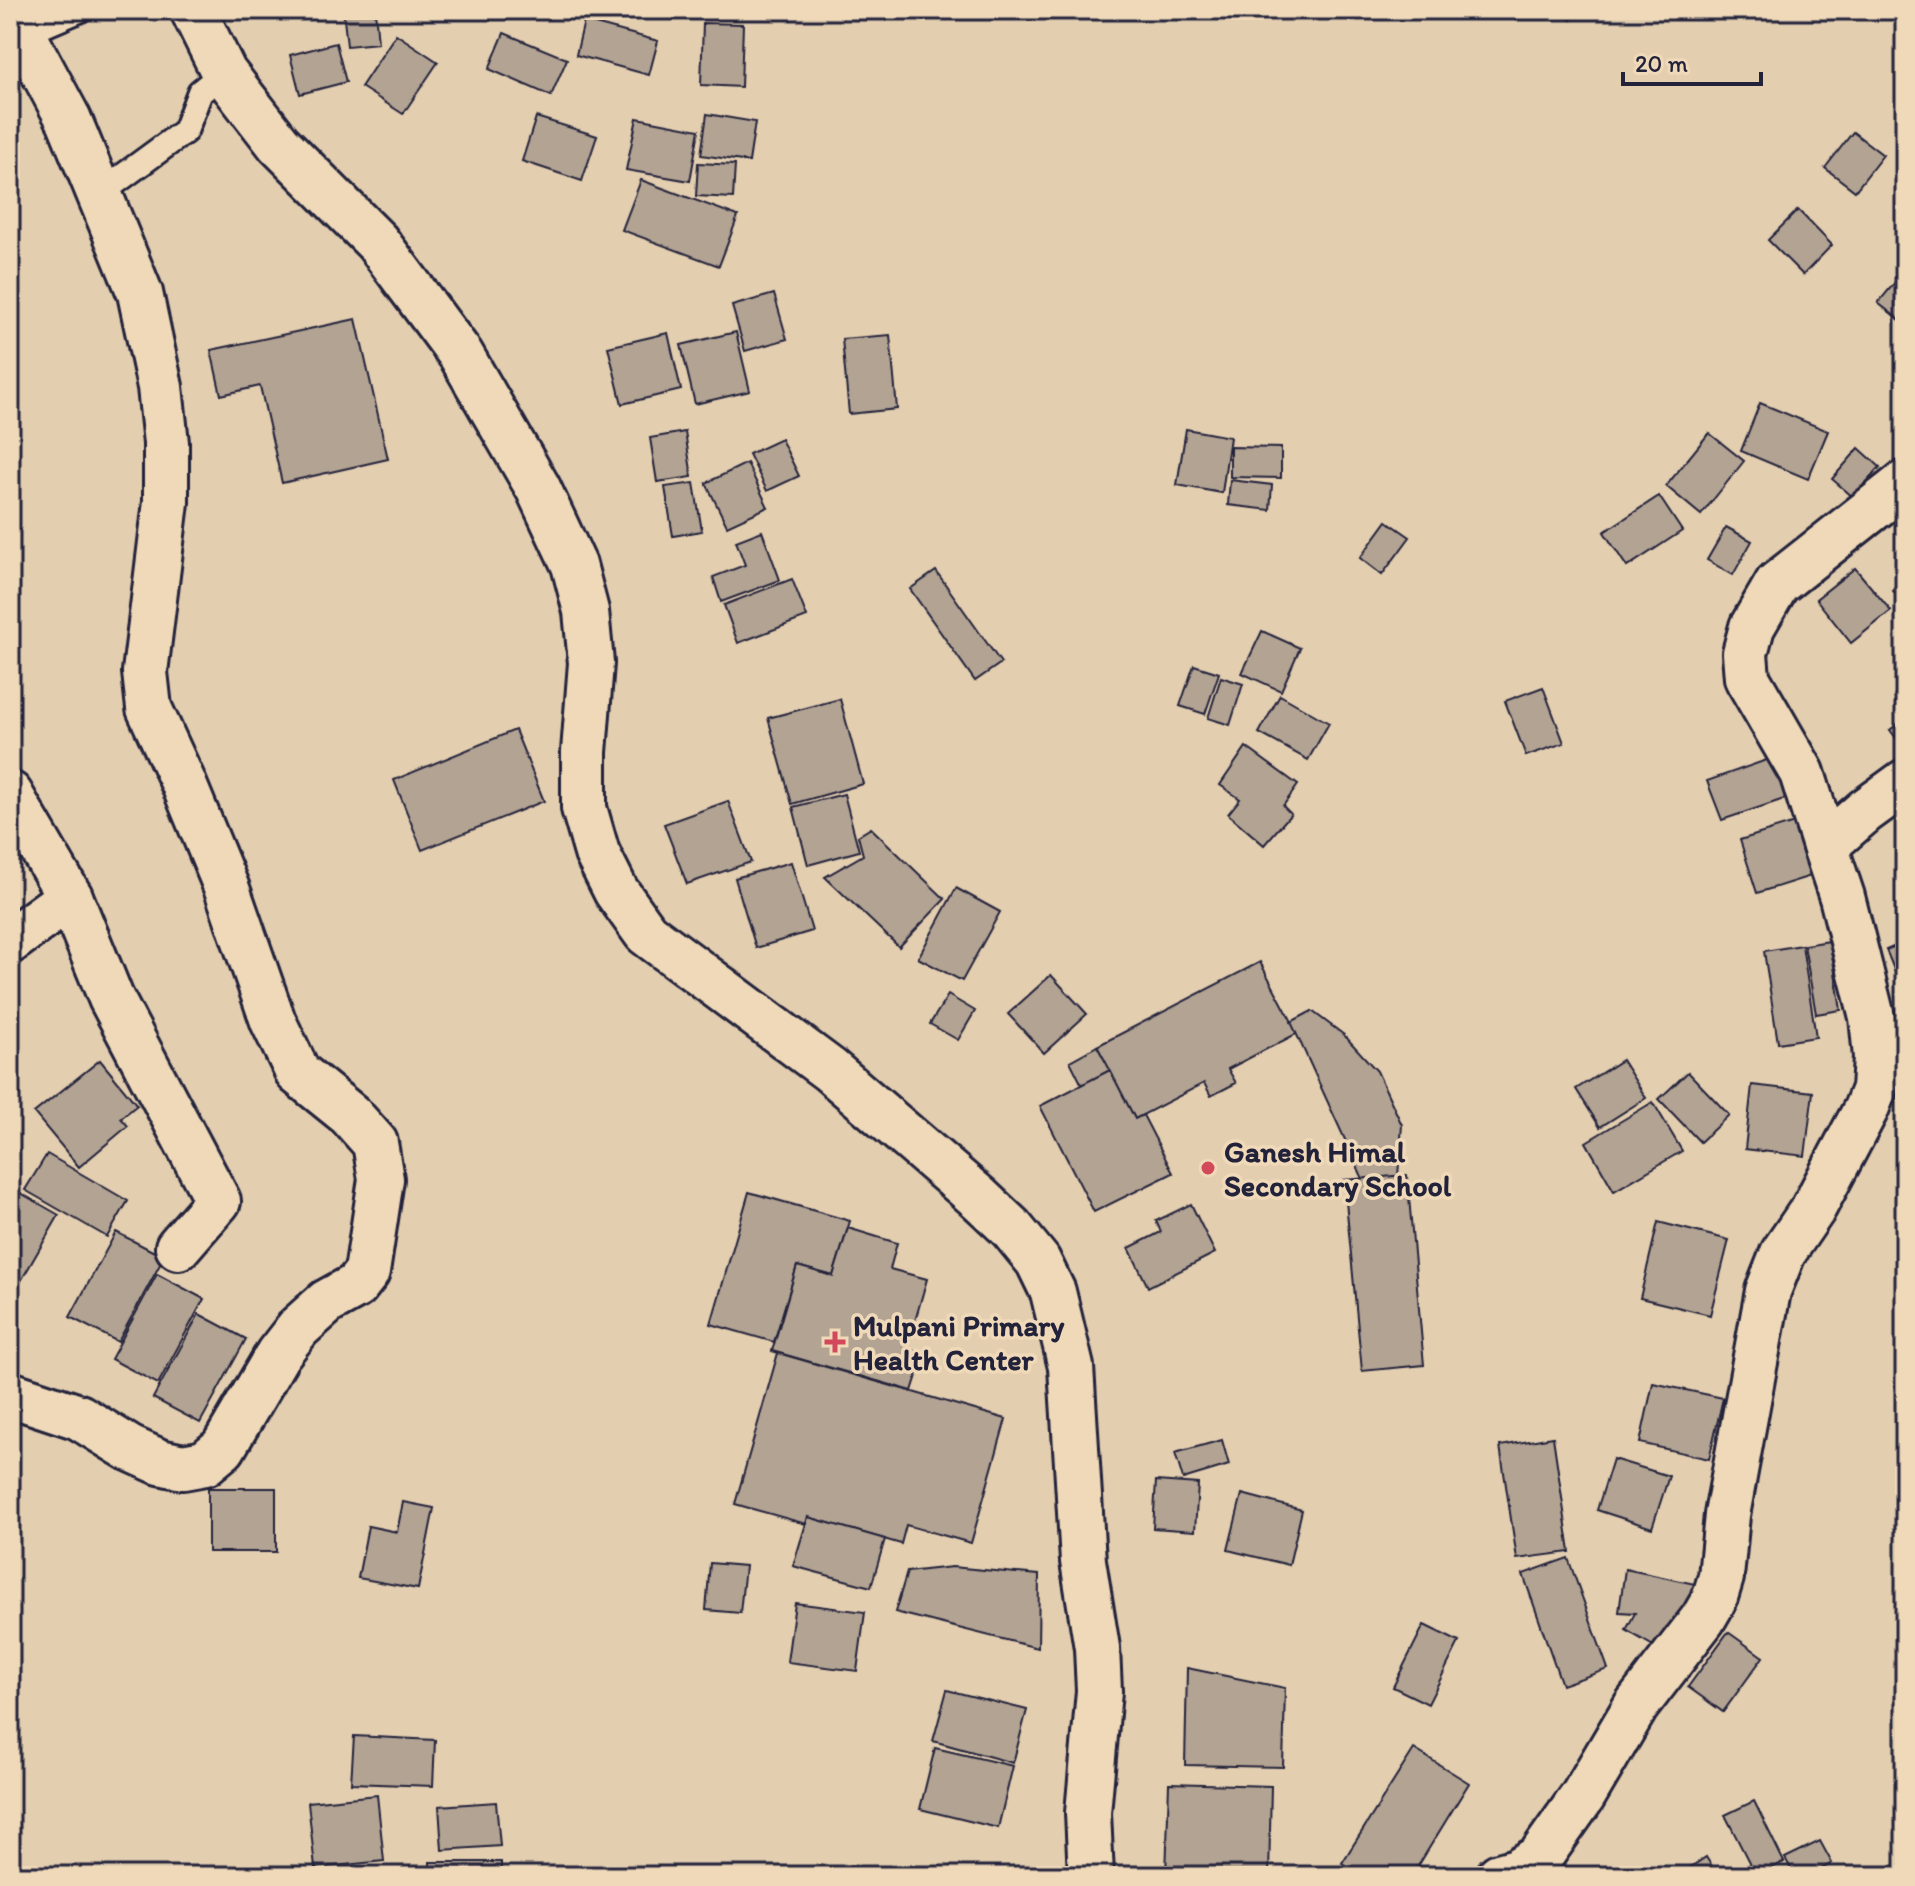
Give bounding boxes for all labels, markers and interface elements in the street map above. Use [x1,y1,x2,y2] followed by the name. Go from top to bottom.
[1623,36,1761,86] scale bar
[1635,49,1688,78] text: 20 m
[1224,1133,1452,1204] place label: Ganesh Himal Secondary School
[1199,1159,1217,1177] marker: Ganesh Himal Secondary School
[853,1307,1065,1378] place label: Mulpani Primary Health Center
[824,1331,846,1353] marker: Mulpani Primary Health Center

